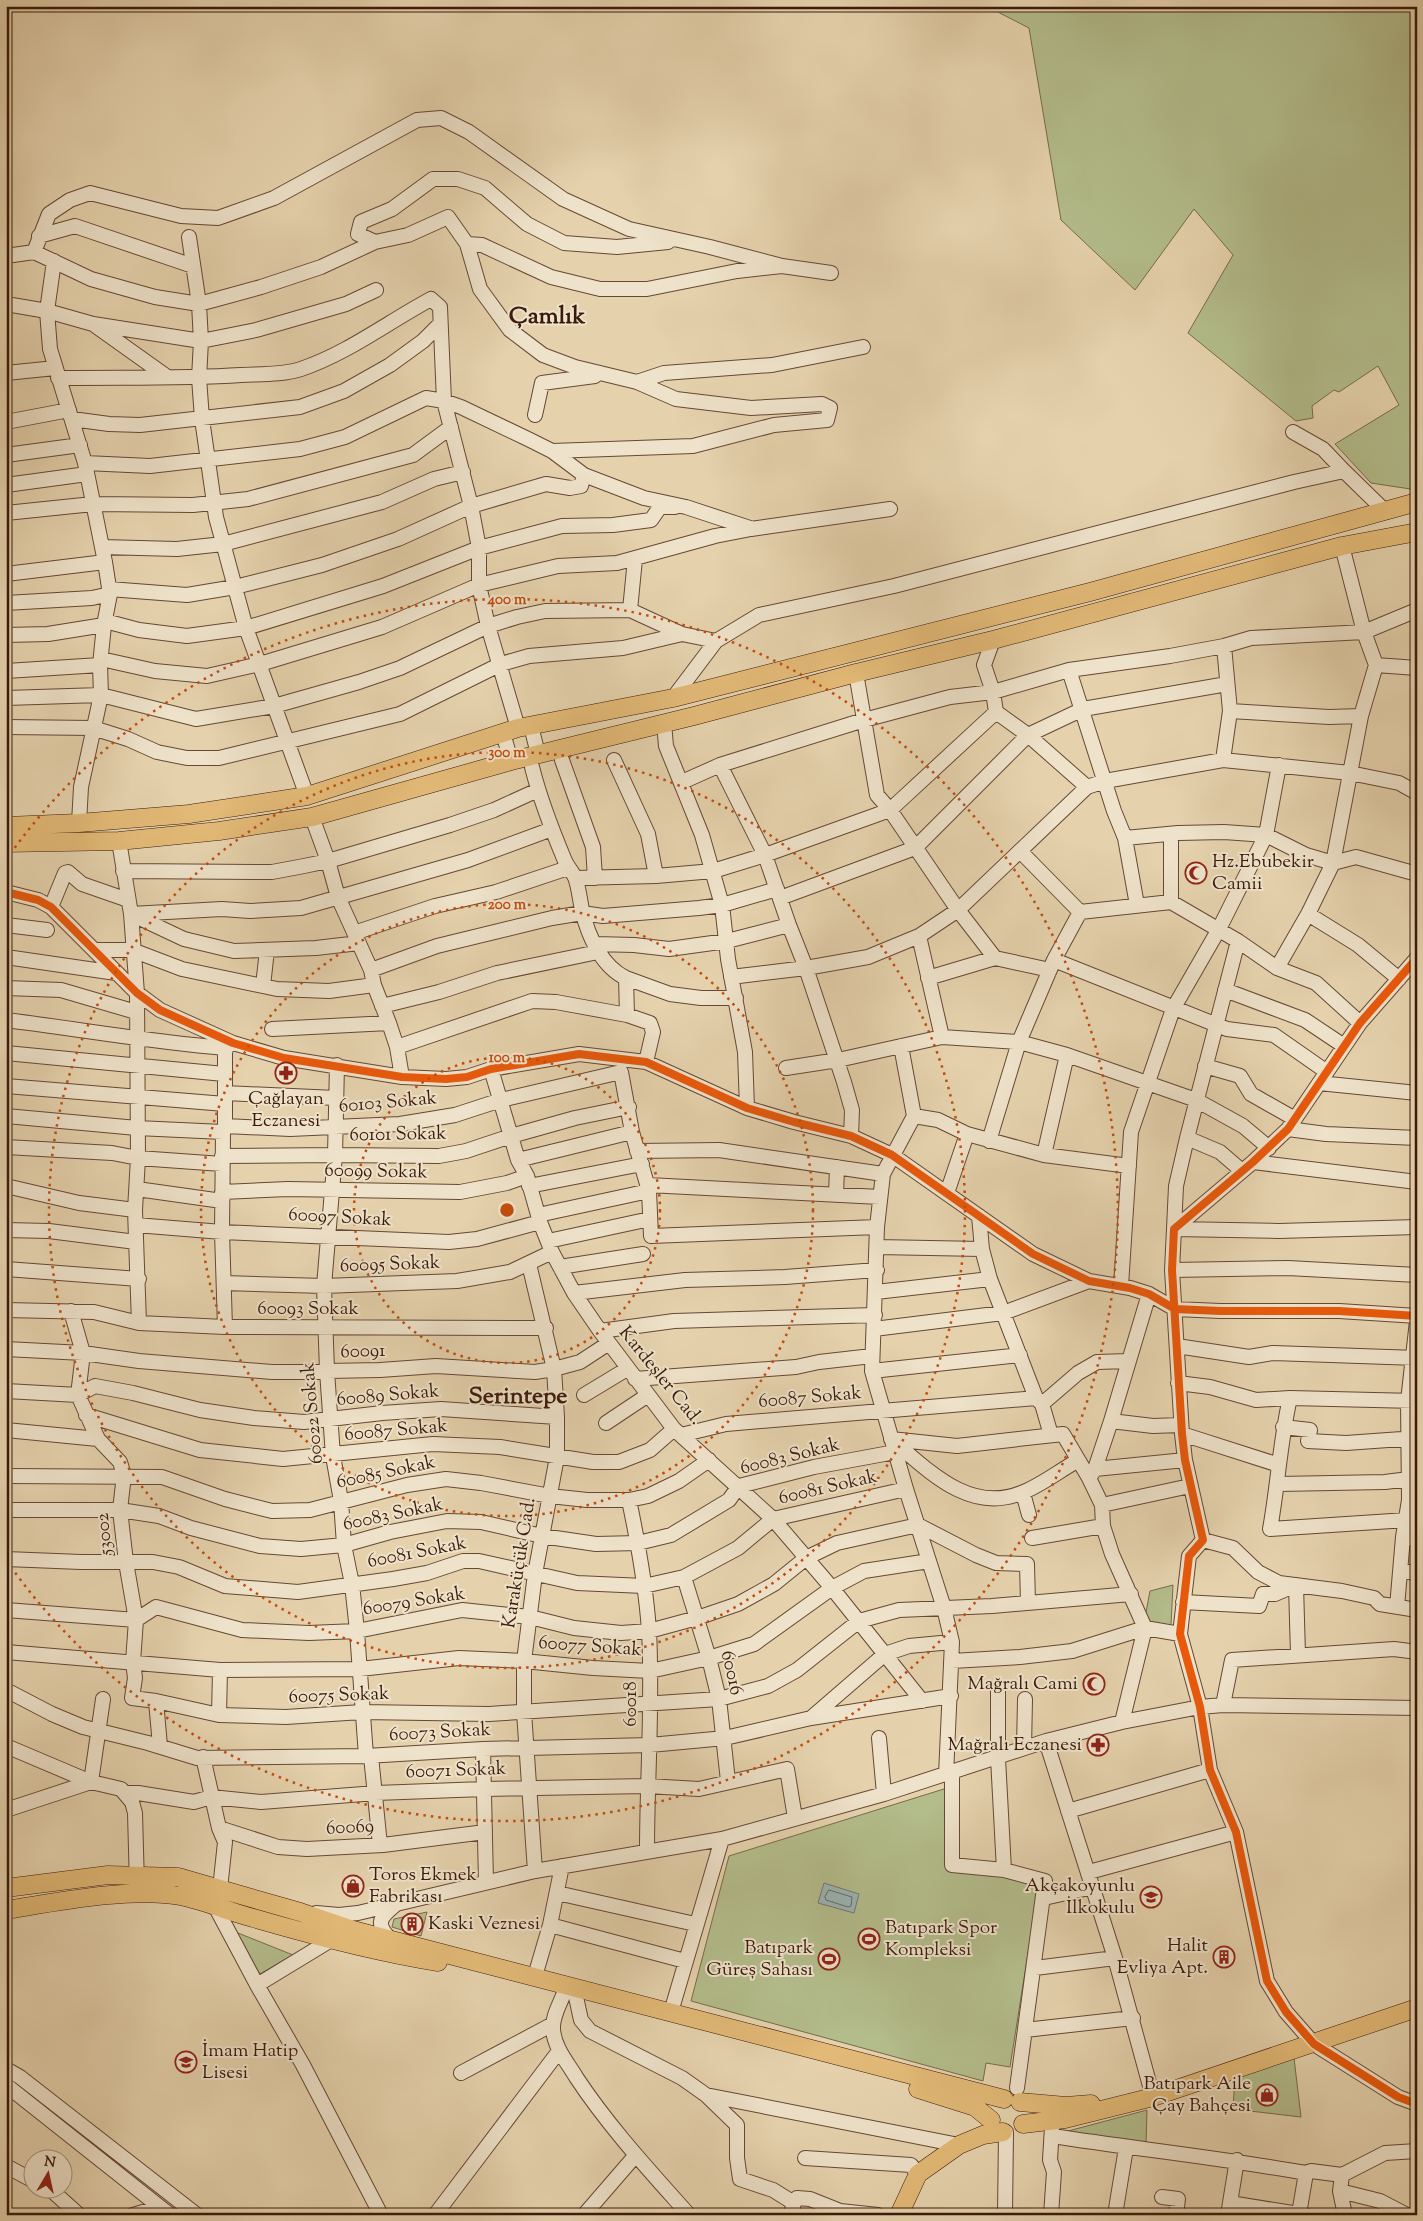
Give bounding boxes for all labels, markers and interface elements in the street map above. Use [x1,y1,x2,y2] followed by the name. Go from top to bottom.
[509,300,586,334] district label: Çamlık
[487,590,527,611] text: 400 m
[488,743,526,764] text: 300 m
[1212,849,1314,898] place label: Hz.Ebubekir Camii
[1184,861,1208,885] mosque icon: Hz.Ebubekir Camii
[488,895,527,916] text: 200 m
[489,1048,526,1069] text: 100 m
[274,1061,298,1085] pharmacy icon: Çağlayan Eczanesi
[338,1085,439,1121] street label: 60103 Sokak
[248,1086,324,1135] place label: Çağlayan Eczanesi
[349,1121,447,1149] street label: 60101 Sokak
[324,1158,428,1186] street label: 60099 Sokak
[498,1201,516,1219] centre of rings
[288,1202,393,1234] street label: 60097 Sokak
[339,1250,441,1280] street label: 60095 Sokak
[257,1296,359,1323] street label: 60093 Sokak
[612,1321,708,1431] street label: Kardeşler Cad.
[340,1338,387,1366] street label: 60091
[295,1360,331,1465] street label: 60022 Sokak
[335,1378,441,1414] street label: 60089 Sokak
[469,1380,567,1414] district label: Serintepe
[757,1380,863,1416] street label: 60087 Sokak
[343,1413,449,1449] street label: 60087 Sokak
[737,1431,843,1482] street label: 60083 Sokak
[334,1449,439,1497] street label: 60085 Sokak
[776,1463,881,1512] street label: 60081 Sokak
[340,1491,446,1539] street label: 60083 Sokak
[496,1496,544,1630] street label: Karaküçük Cad.
[90,1511,120,1557] street label: 53002
[365,1530,470,1576] street label: 60081 Sokak
[361,1581,468,1623] street label: 60079 Sokak
[537,1630,643,1664] street label: 60077 Sokak
[713,1648,749,1698] street label: 60016
[967,1671,1078,1698] place label: Mağralı Cami
[1082,1672,1106,1696] mosque icon: Mağralı Cami
[288,1681,390,1711] street label: 60075 Sokak
[618,1681,645,1727] street label: 60018
[388,1717,492,1749] street label: 60073 Sokak
[947,1732,1082,1759] place label: Mağralı Eczanesi
[1086,1733,1110,1757] pharmacy icon: Mağralı Eczanesi
[405,1756,507,1786] street label: 60071 Sokak
[325,1813,375,1843] street label: 60069
[369,1862,478,1911] place label: Toros Ekmek Fabrikası
[1025,1873,1135,1922] place label: Akçakoyunlu İlkokulu
[341,1874,365,1898] shop icon: Toros Ekmek Fabrikası
[1139,1885,1163,1909] school or university icon: Akçakoyunlu İlkokulu
[428,1911,540,1938] place label: Kaski Veznesi
[400,1912,424,1936] building icon: Kaski Veznesi
[885,1915,997,1964] place label: Batıpark Spor Kompleksi
[857,1927,881,1951] sports icon: Batıpark Spor Kompleksi
[1117,1933,1208,1982] place label: Halit Evliya Apt.
[706,1935,814,1984] place label: Batıpark Güreş Sahası
[1212,1945,1236,1969] building icon: Halit Evliya Apt.
[817,1947,841,1971] sports icon: Batıpark Güreş Sahası
[202,2038,298,2087] place label: İmam Hatip Lisesi
[174,2050,198,2074] school or university icon: İmam Hatip Lisesi
[1143,2071,1251,2120] place label: Batıpark Aile Çay Bahçesi
[1255,2083,1279,2107] shop icon: Batıpark Aile Çay Bahçesi
[22,2148,72,2198] north arrow
[43,2152,57,2174] text: N

